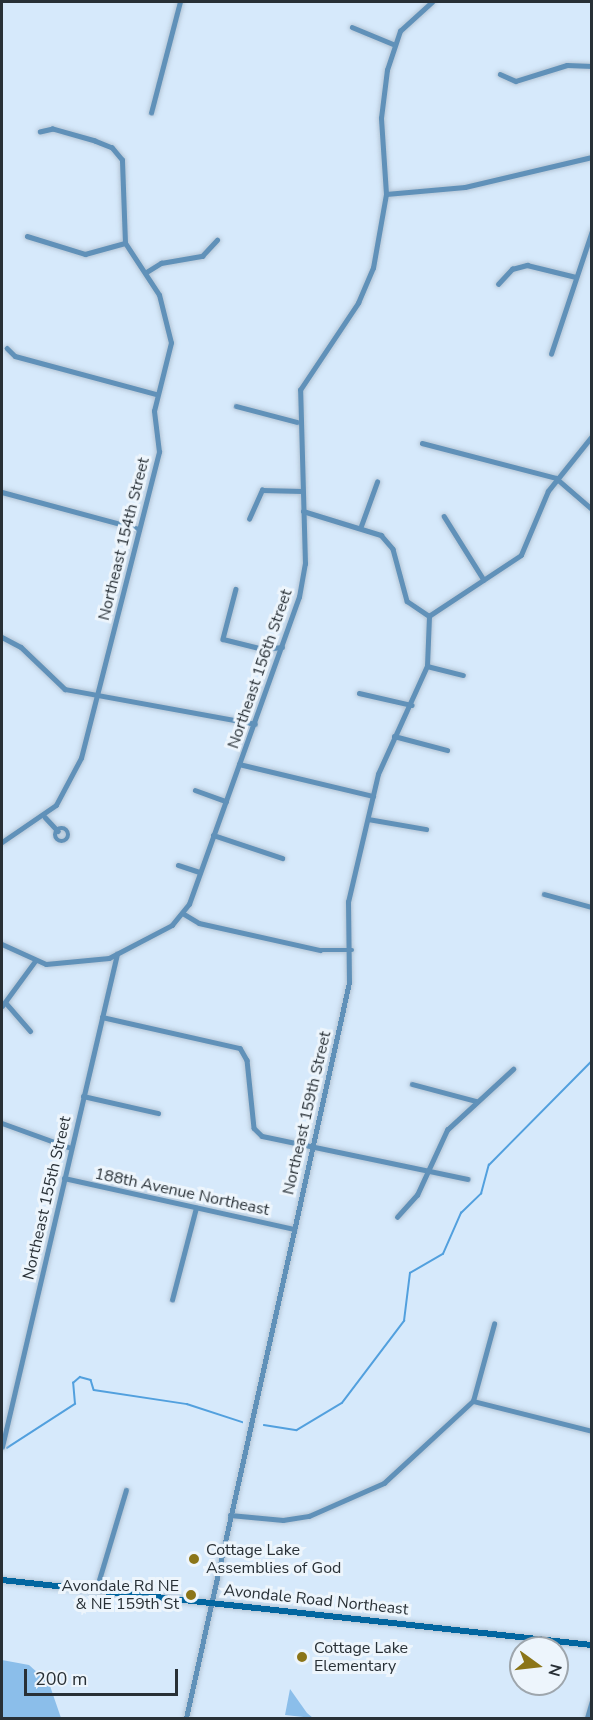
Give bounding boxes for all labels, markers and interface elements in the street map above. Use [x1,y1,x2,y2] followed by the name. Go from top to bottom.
[94,456,154,622] street label: Northeast 154th Street
[224,587,296,751] street label: Northeast 156th Street
[279,1029,335,1197] street label: Northeast 159th Street
[19,1114,75,1282] street label: Northeast 155th Street
[93,1164,271,1220] street label: 188th Avenue Northeast
[206,1540,341,1578] place label: Cottage Lake Assemblies of God
[187,1552,201,1566] marker: Cottage Lake Assemblies of God
[61,1576,179,1614] place label: Avondale Rd NE & NE 159th St
[223,1581,409,1619] street label: Avondale Road Northeast
[184,1588,198,1602] marker: Avondale Rd NE & NE 159th St
[509,1636,569,1696] north arrow
[314,1638,408,1676] place label: Cottage Lake Elementary
[295,1650,309,1664] marker: Cottage Lake Elementary
[27,1657,182,1695] scale bar
[542,1662,567,1679] text: N
[35,1667,87,1691] text: 200 m

